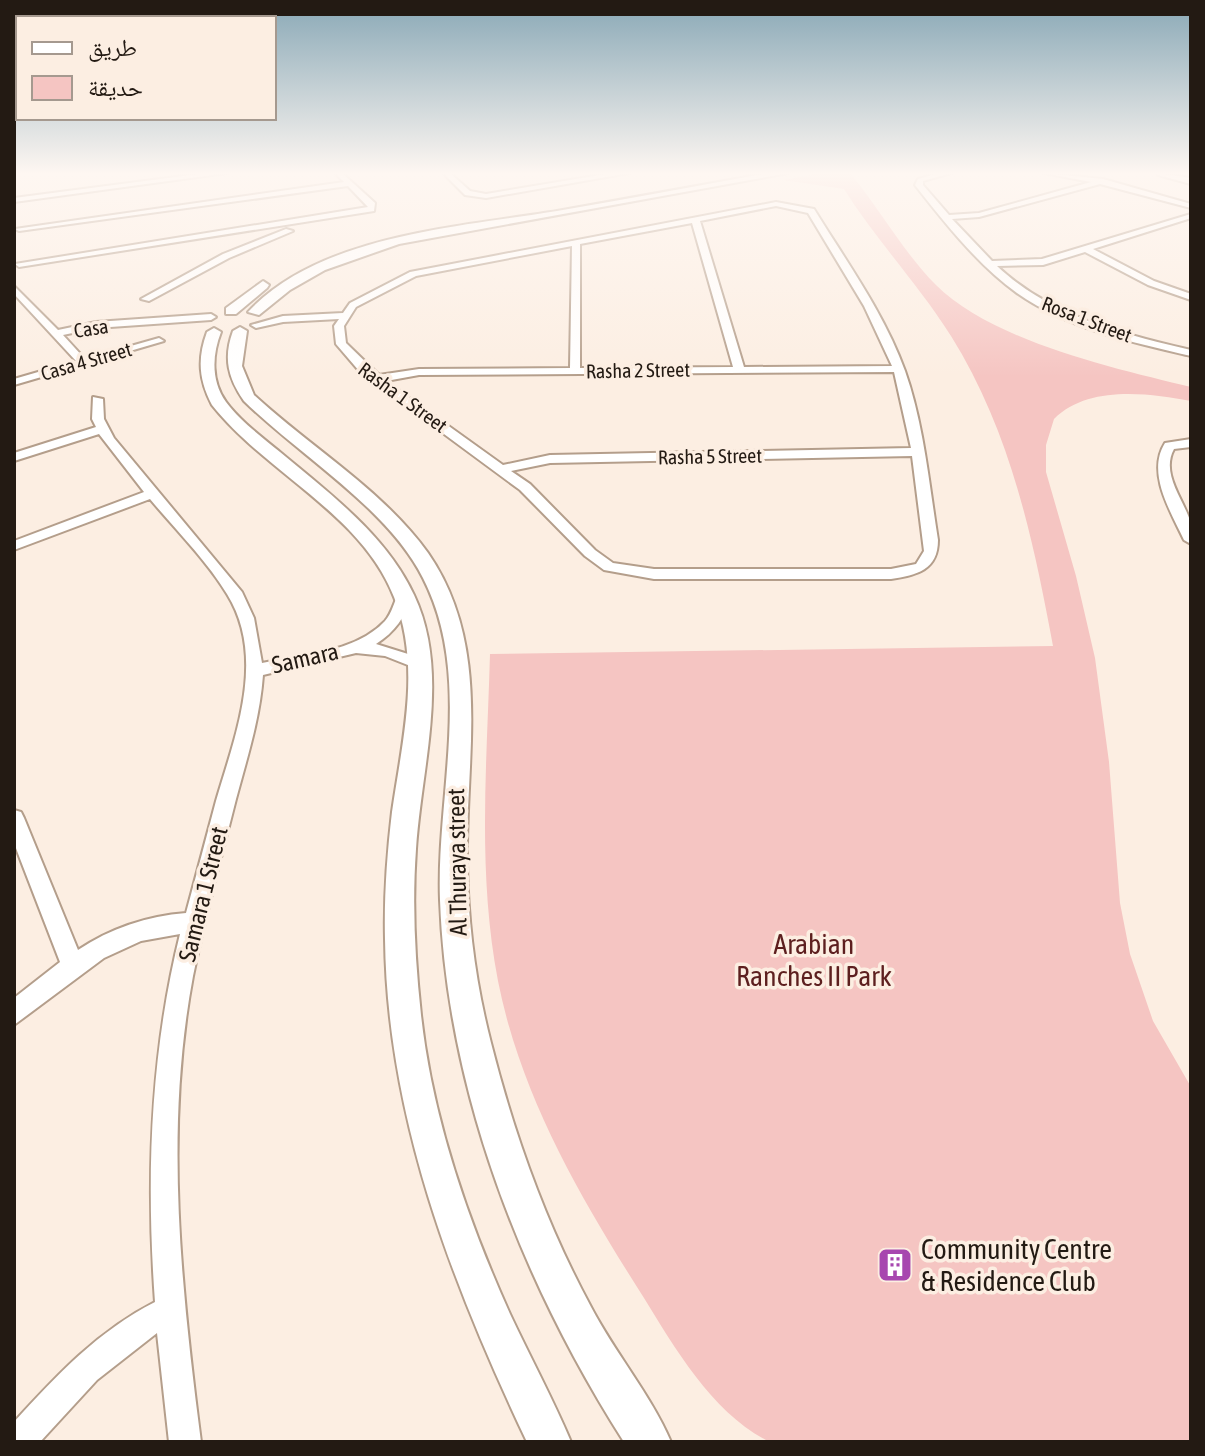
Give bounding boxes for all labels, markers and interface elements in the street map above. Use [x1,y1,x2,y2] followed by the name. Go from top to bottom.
[16,16,276,120] legend
[88,34,137,62] text: طريق
[88,74,143,101] text: حديقة
[1039,291,1135,347] street label: Rosa 1 Street
[72,314,110,342] street label: Casa
[38,337,134,385] street label: Casa 4 Street
[354,357,452,437] street label: Rasha 1 Street
[586,358,690,382] street label: Rasha 2 Street
[658,444,762,468] street label: Rasha 5 Street
[269,637,341,679] street label: Samara
[442,788,472,936] street label: Al Thuraya street
[173,824,233,964] street label: Samara 1 Street
[736,928,892,992] park label: Arabian Ranches II Park
[921,1233,1112,1297] place label: Community Centre & Residence Club
[876,1246,914,1284] building icon: Community Centre & Residence Club

